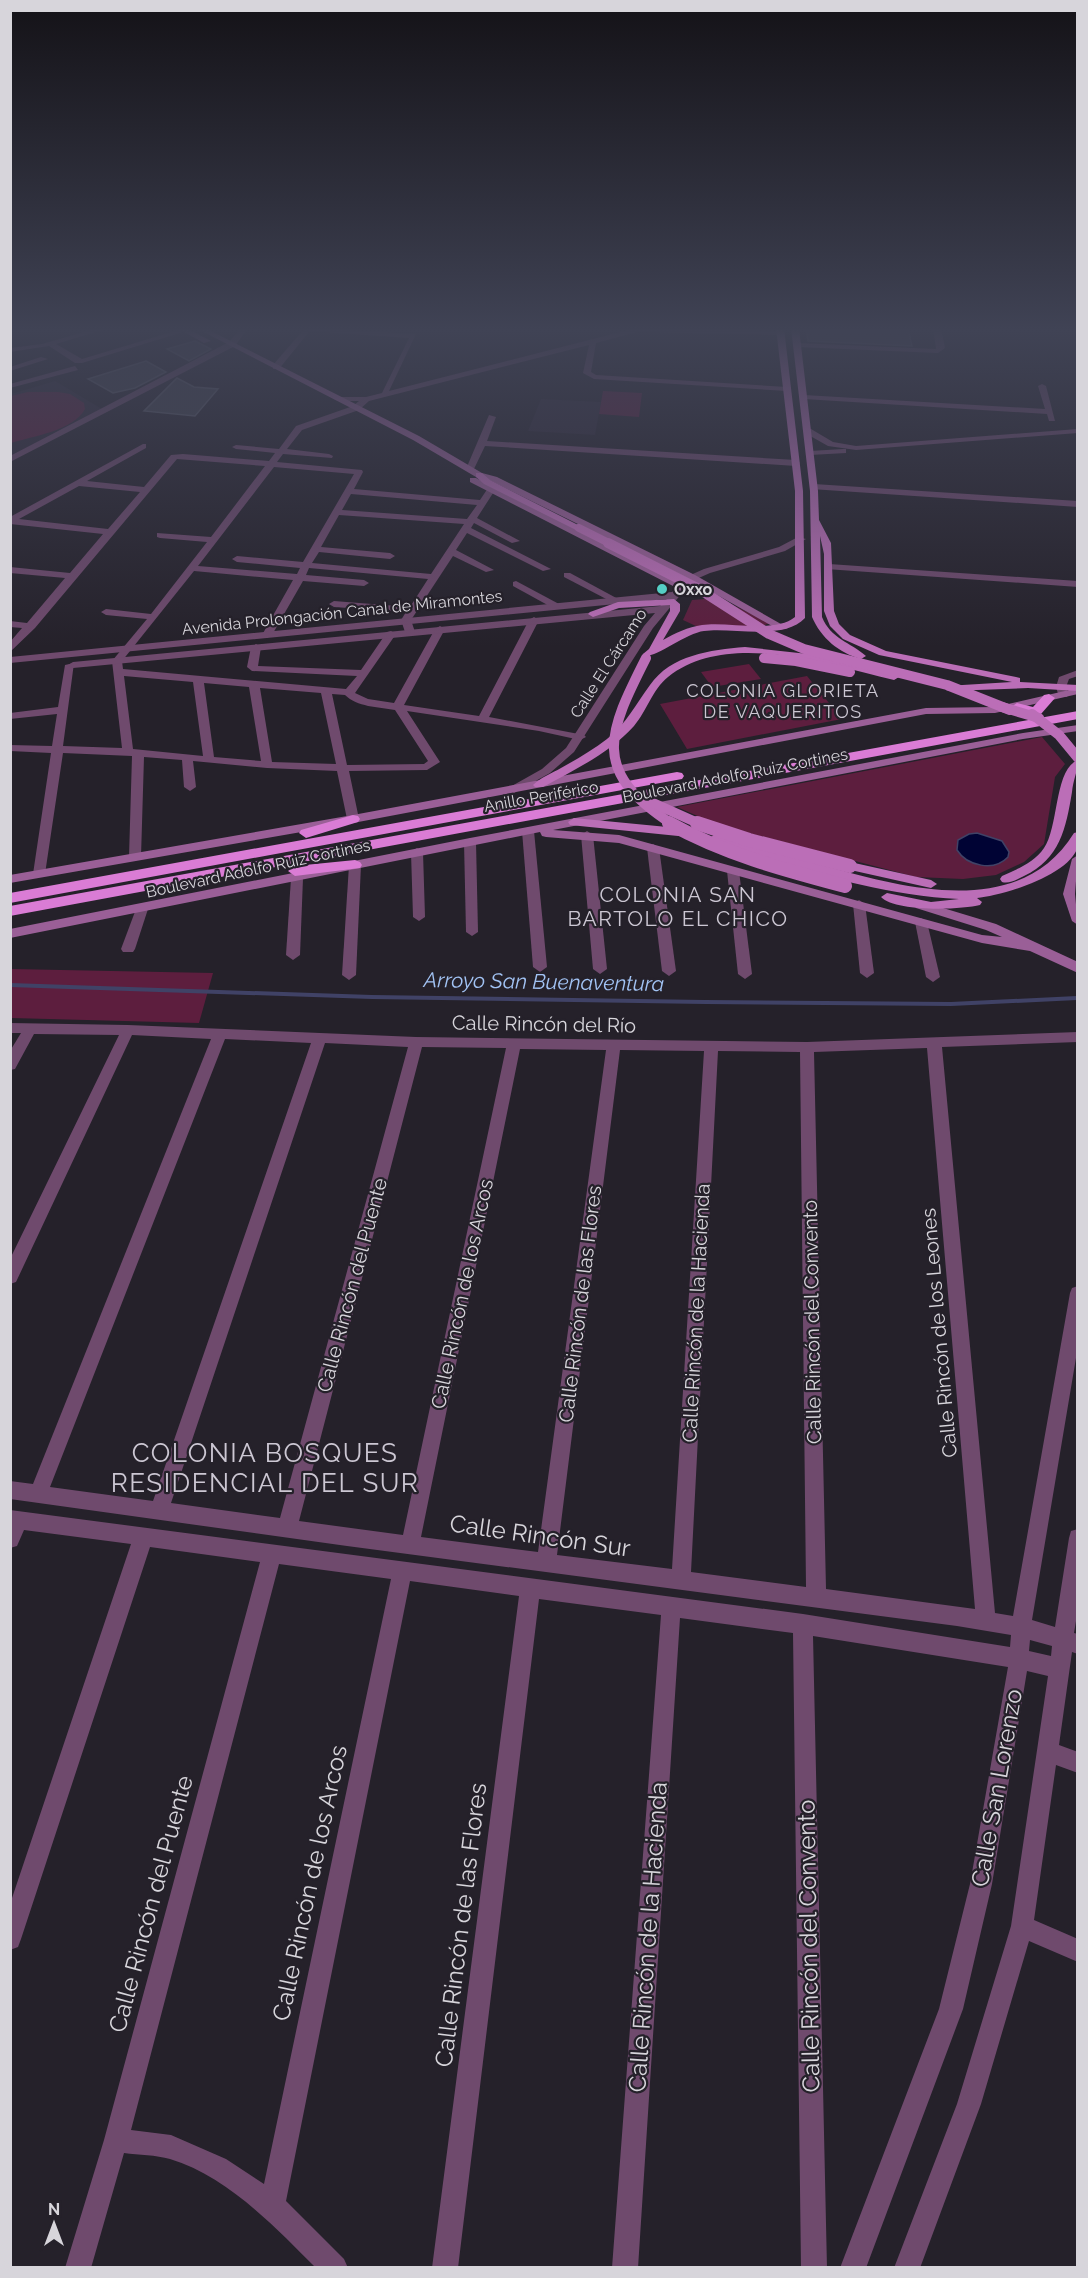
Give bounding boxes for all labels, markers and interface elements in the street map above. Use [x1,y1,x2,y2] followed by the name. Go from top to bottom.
[674,580,713,599] place label: Oxxo
[655,582,669,596] marker: Oxxo
[181,586,503,639] street label: Avenida Prolongación Canal de Miramontes
[566,605,651,721] street label: Calle El Cárcamo
[686,680,880,722] district label: COLONIA GLORIETA DE VAQUERITOS
[621,744,850,807] street label: Boulevard Adolfo Ruiz Cortines
[482,777,600,816] street label: Anillo Periférico
[144,835,372,902] street label: Boulevard Adolfo Ruiz Cortines
[567,882,789,931] district label: COLONIA SAN BARTOLO EL CHICO
[423,967,665,996] water label: Arroyo San Buenaventura
[452,1010,636,1038] street label: Calle Rincón del Río
[312,1175,392,1395] street label: Calle Rincón del Puente
[426,1177,498,1411] street label: Calle Rincón de los Arcos
[677,1183,715,1443] street label: Calle Rincón de la Hacienda
[554,1184,606,1424] street label: Calle Rincón de las Flores
[798,1200,826,1444] street label: Calle Rincón del Convento
[916,1207,962,1459] street label: Calle Rincón de los Leones
[111,1438,419,1498] district label: COLONIA BOSQUES RESIDENCIAL DEL SUR
[448,1508,633,1563] street label: Calle Rincón Sur
[965,1687,1028,1889] street label: Calle San Lorenzo
[266,1742,353,2023] street label: Calle Rincón de los Arcos
[102,1772,199,2036] street label: Calle Rincón del Puente
[429,1781,492,2069] street label: Calle Rincón de las Flores
[622,1781,673,2093] street label: Calle Rincón de la Hacienda
[791,1799,826,2093] street label: Calle Rincón del Convento
[24,2194,84,2254] north arrow
[48,2200,60,2219] text: N

